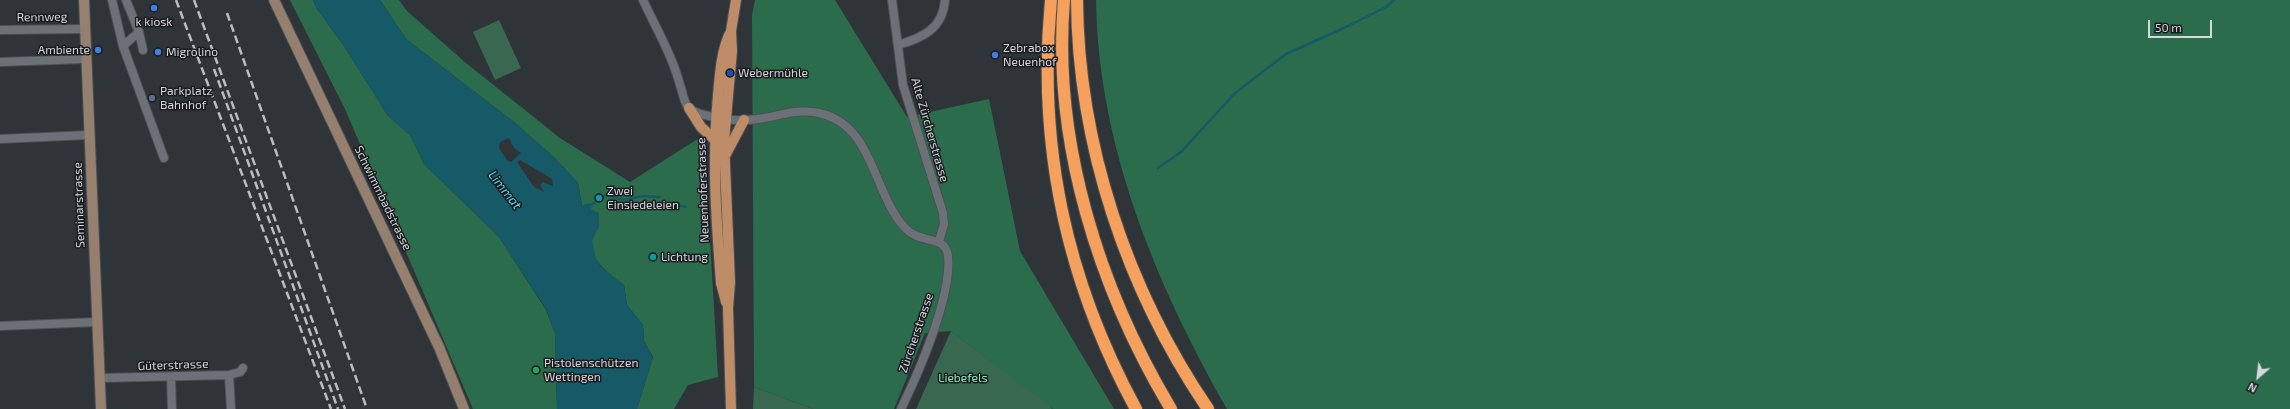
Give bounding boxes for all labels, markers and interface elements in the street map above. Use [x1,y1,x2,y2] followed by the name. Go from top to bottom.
[149,3,159,13] marker: k kiosk
[17,9,67,25] street label: Rennweg
[2150,12,2214,38] scale bar
[136,15,172,29] place label: k kiosk
[2155,20,2182,34] text: 50 m
[1003,41,1056,69] place label: Zebrabox Neuenhof
[38,43,90,57] place label: Ambiente
[93,45,103,55] marker: Ambiente
[166,45,218,59] place label: Migrolino
[153,47,163,57] marker: Migrolino
[990,50,1000,60] marker: Zebrabox Neuenhof
[738,66,808,80] place label: Webermühle
[725,68,735,78] marker: Webermühle
[908,76,952,184] street label: Alte Zürcherstrasse
[160,84,212,112] place label: Parkplatz Bahnhof
[147,93,157,103] marker: Parkplatz Bahnhof
[694,137,712,243] street label: Neuenhoferstrasse
[351,143,415,253] street label: Schwimmbadstrasse
[70,162,88,248] street label: Seminarstrasse
[485,168,525,212] water label: Limmat
[607,184,679,212] place label: Zwei Einsiedeleien
[594,193,604,203] marker: Zwei Einsiedeleien
[661,250,708,264] place label: Lichtung
[648,252,658,262] marker: Lichtung
[896,291,936,375] street label: Zürcherstrasse
[544,356,638,384] place label: Pistolenschützen Wettingen
[137,357,209,373] street label: Güterstrasse
[2238,357,2278,397] north arrow
[531,365,541,375] marker: Pistolenschützen Wettingen
[938,371,988,385] park label: Liebefels
[2246,380,2259,396] text: N

